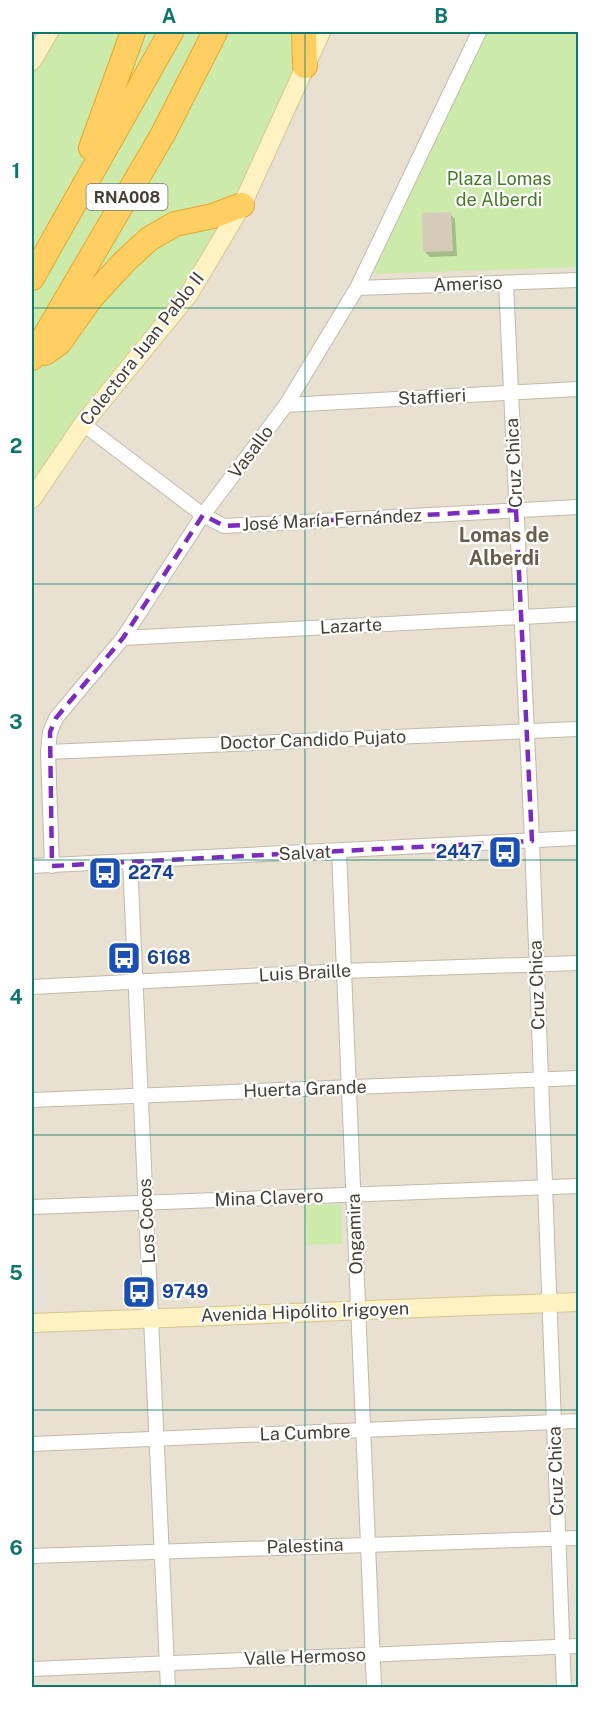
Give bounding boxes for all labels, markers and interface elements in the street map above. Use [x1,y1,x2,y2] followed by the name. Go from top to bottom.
[162,4,176,28] text: A
[434,4,448,28] text: B
[12,159,20,183] text: 1
[447,168,551,210] park label: Plaza Lomas de Alberdi
[86,184,168,210] road number: RNA008
[75,268,208,430] street label: Colectora Juan Pablo II
[433,272,503,295] street label: Ameriso
[397,384,467,409] street label: Staffieri
[501,418,526,508] street label: Cruz Chica
[224,421,277,482] street label: Vasallo
[10,434,22,458] text: 2
[242,504,422,535] street label: José María Fernández
[459,523,549,570] district label: Lomas de Alberdi
[319,613,383,638] street label: Lazarte
[9,710,23,734] text: 3
[219,726,407,753] street label: Doctor Candido Pujato
[487,834,523,870] bus stop icon: 2447
[278,841,332,864] street label: Salvat
[436,841,482,862] place label: 2447
[87,855,123,891] bus stop icon: 2274
[128,862,174,883] place label: 2274
[106,940,142,976] bus stop icon: 6168
[524,940,549,1030] street label: Cruz Chica
[147,947,191,968] place label: 6168
[258,960,352,985] street label: Luis Braille
[9,985,23,1009] text: 4
[243,1076,367,1101] street label: Huerta Grande
[134,1178,159,1264] street label: Los Cocos
[214,1185,324,1210] street label: Mina Clavero
[343,1193,366,1275] street label: Ongamira
[9,1261,23,1285] text: 5
[121,1274,157,1310] bus stop icon: 9749
[162,1281,208,1302] place label: 9749
[200,1297,410,1326] street label: Avenida Hipólito Irigoyen
[259,1420,351,1445] street label: La Cumbre
[543,1426,568,1516] street label: Cruz Chica
[266,1534,344,1557] street label: Palestina
[9,1536,23,1560] text: 6
[244,1644,366,1669] street label: Valle Hermoso

